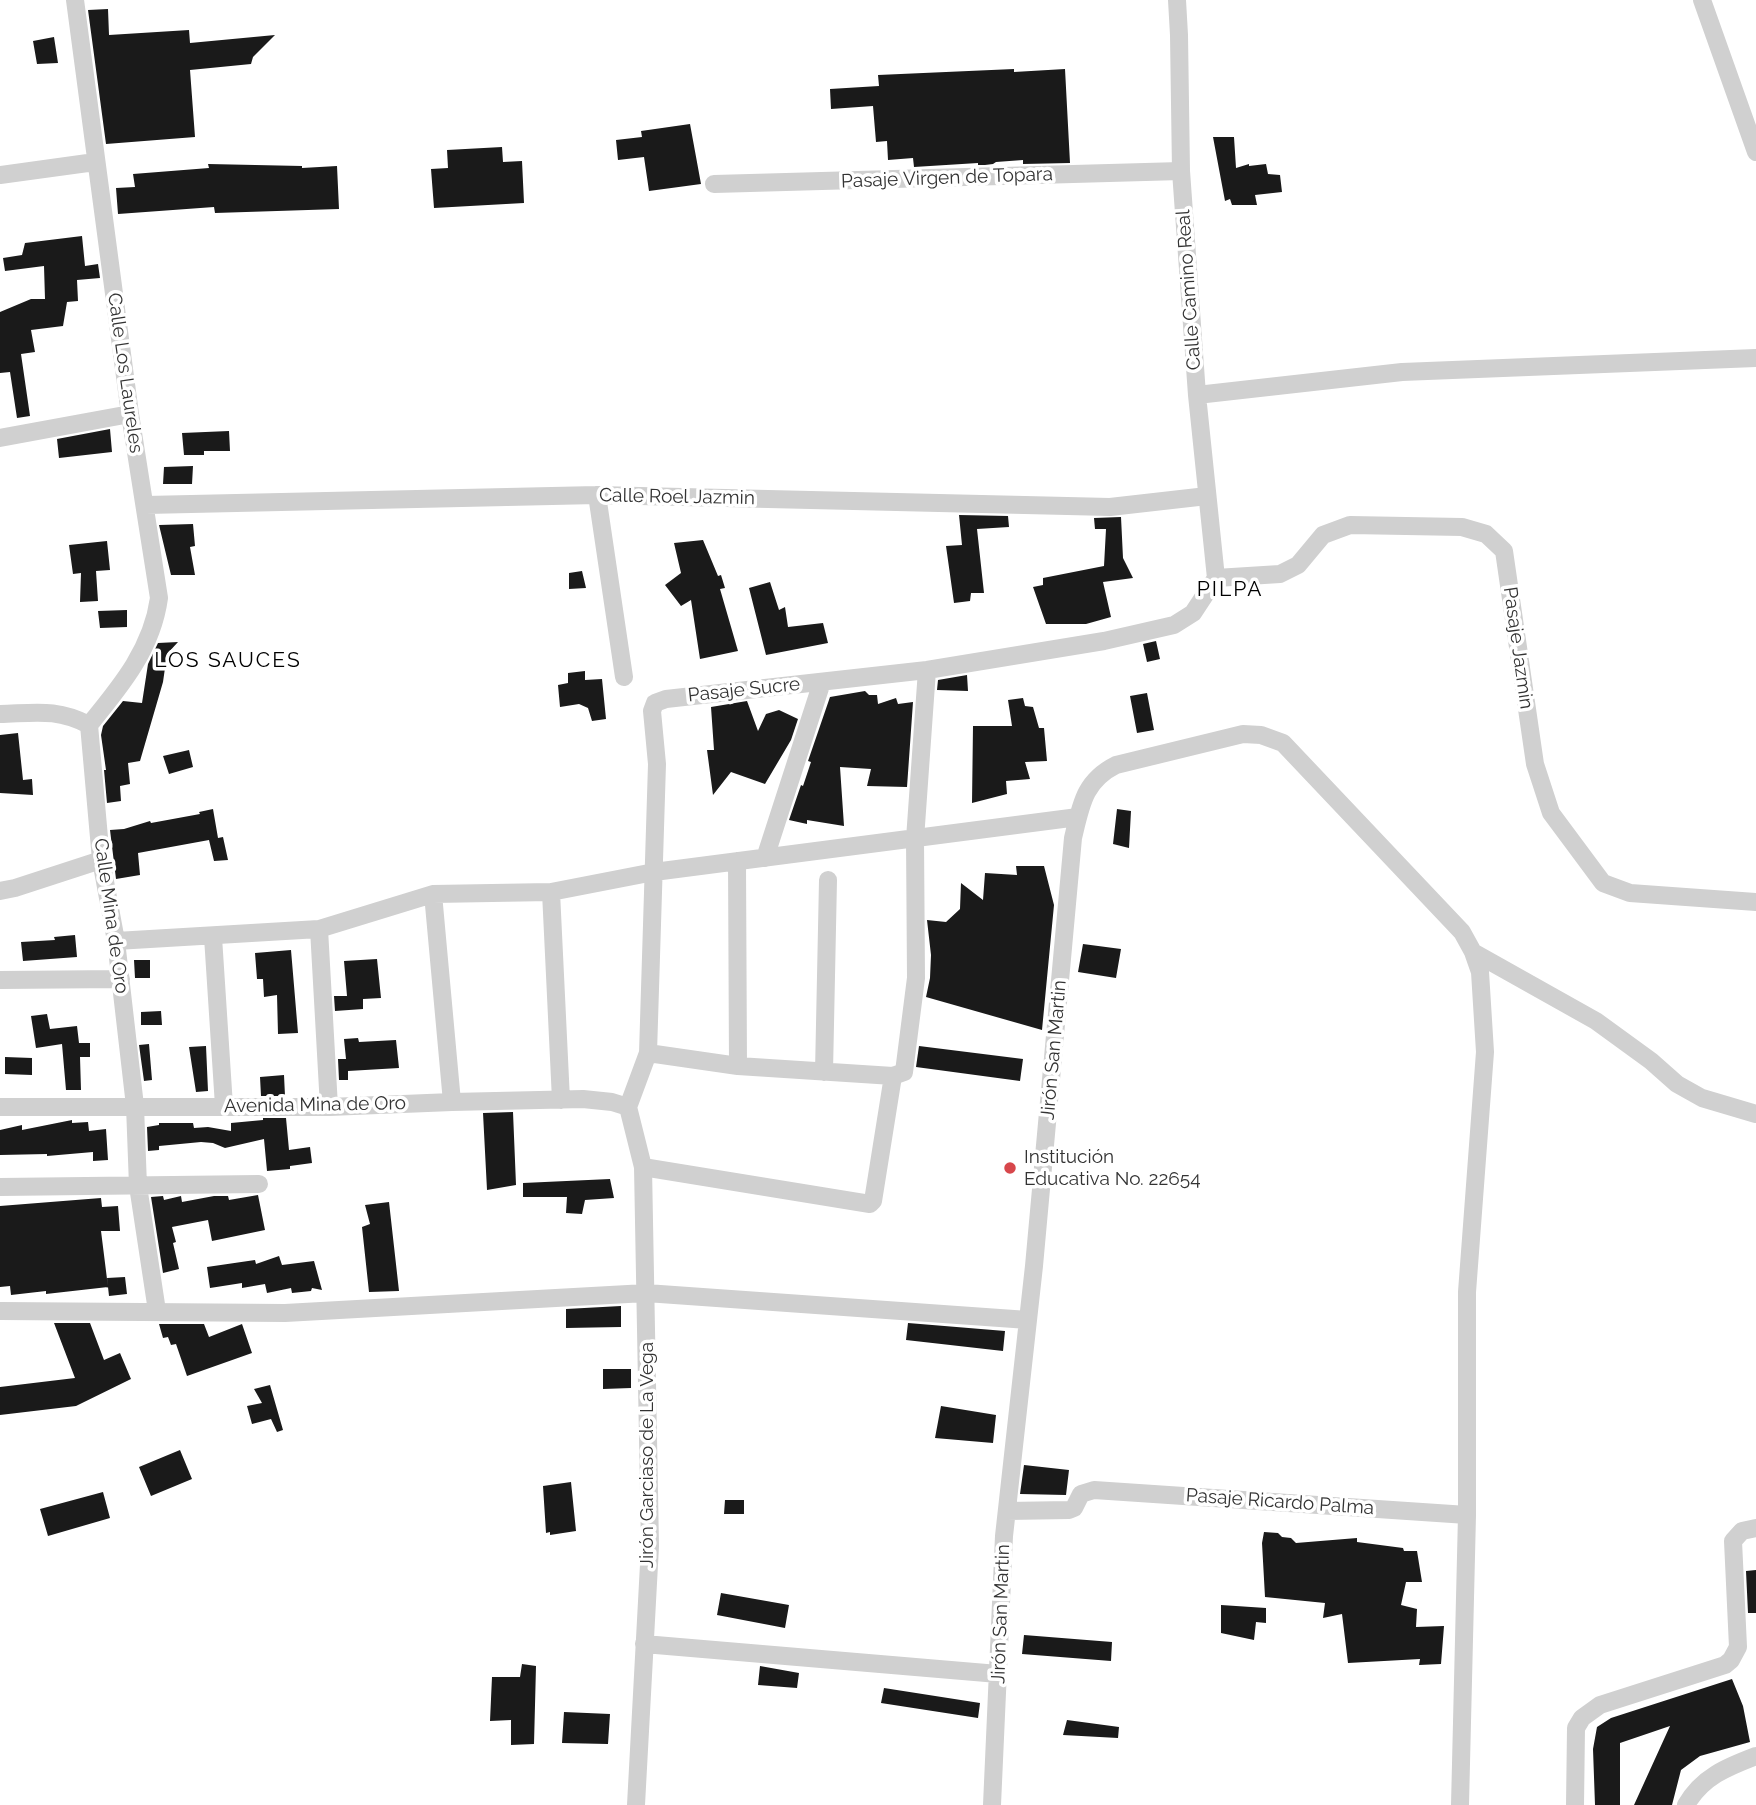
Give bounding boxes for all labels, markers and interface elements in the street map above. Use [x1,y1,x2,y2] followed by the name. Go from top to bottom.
[841,163,1053,193] street label: Pasaje Virgen de Topara
[1172,209,1206,371] street label: Calle Camino Real
[102,291,148,455] street label: Calle Los Laureles
[599,484,755,510] street label: Calle Roel Jazmin
[1197,577,1263,603] district label: PILPA
[1498,585,1538,711] street label: Pasaje Jazmin
[156,648,300,674] district label: LOS SAUCES
[687,673,801,707] street label: Pasaje Sucre
[89,837,133,995] street label: Calle Mina de Oro
[1037,979,1071,1121] street label: Jirón San Martin
[224,1092,406,1118] street label: Avenida Mina de Oro
[1024,1146,1201,1190] place label: Institución Educativa No. 22654
[1002,1160,1018,1176] marker: Institución Educativa No. 22654
[636,1342,658,1568] street label: Jirón Garciaso de La Vega
[1185,1484,1375,1520] street label: Pasaje Ricardo Palma
[987,1544,1015,1684] street label: Jirón San Martin

